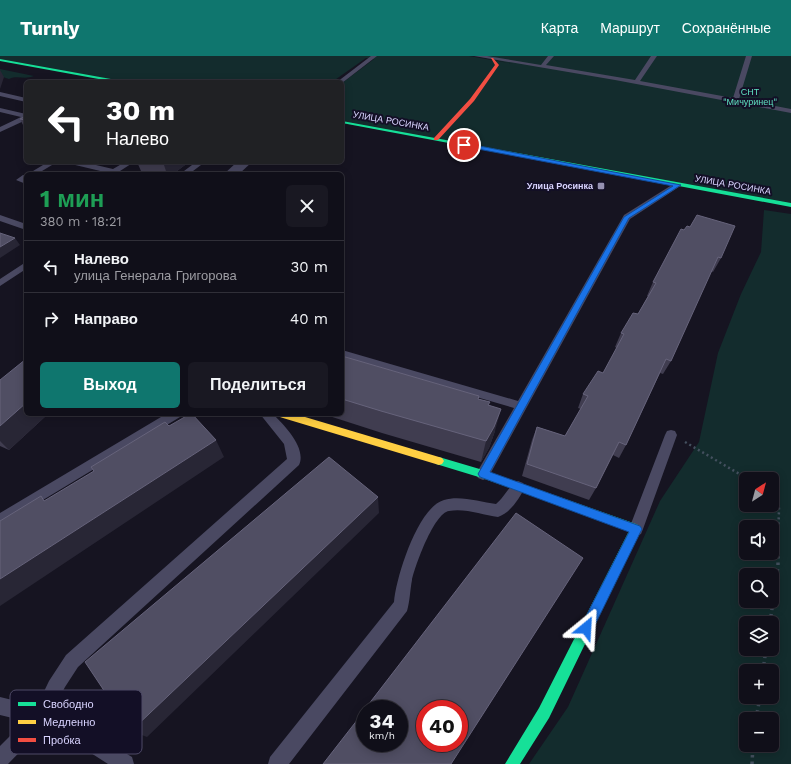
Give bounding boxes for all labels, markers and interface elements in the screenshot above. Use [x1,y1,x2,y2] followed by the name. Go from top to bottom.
[20,17,80,40] text: Turnly
[541,20,578,36] text: Карта
[600,20,660,36] text: Маршрут
[682,20,771,36] text: Сохранённые
[723,87,777,107] park label: СНТ "Мичуринец"
[106,94,175,127] text: 30 m
[40,96,92,148] icon: left
[352,109,430,133] street label: УЛИЦА РОСИНКА
[106,128,169,149] text: Налево
[447,128,481,162] pin
[453,134,475,156] icon: arrive
[694,173,772,197] street label: УЛИЦА РОСИНКА
[527,181,594,191] place label: Улица Росинка
[596,181,606,191] marker: Улица Росинка
[40,185,104,213] text: 1 мин
[286,185,328,227] button: close
[40,214,122,229] text: 380 m · 18:21
[74,250,129,268] text: Налево
[40,256,62,278] icon: left
[291,258,328,276] text: 30 m
[74,268,237,283] text: улица Генерала Григорова
[40,308,62,330] icon: right
[74,310,138,328] text: Направо
[290,310,328,328] text: 40 m
[40,362,180,408] button: Выход
[188,362,328,408] button: Поделиться
[739,472,779,512] north arrow
[739,472,779,752] map controls
[739,520,779,560] button: sound
[739,568,779,608] button: search
[565,607,607,649] position arrow
[739,616,779,656] button: layers
[739,664,779,704] button: +
[10,690,142,754] legend
[43,698,94,711] text: Свободно
[416,700,468,752] speed limit sign: 40
[370,709,394,733] text: 34
[739,712,779,752] button: −
[43,716,95,729] text: Медленно
[369,730,395,741] text: km/h
[43,734,81,747] text: Пробка

